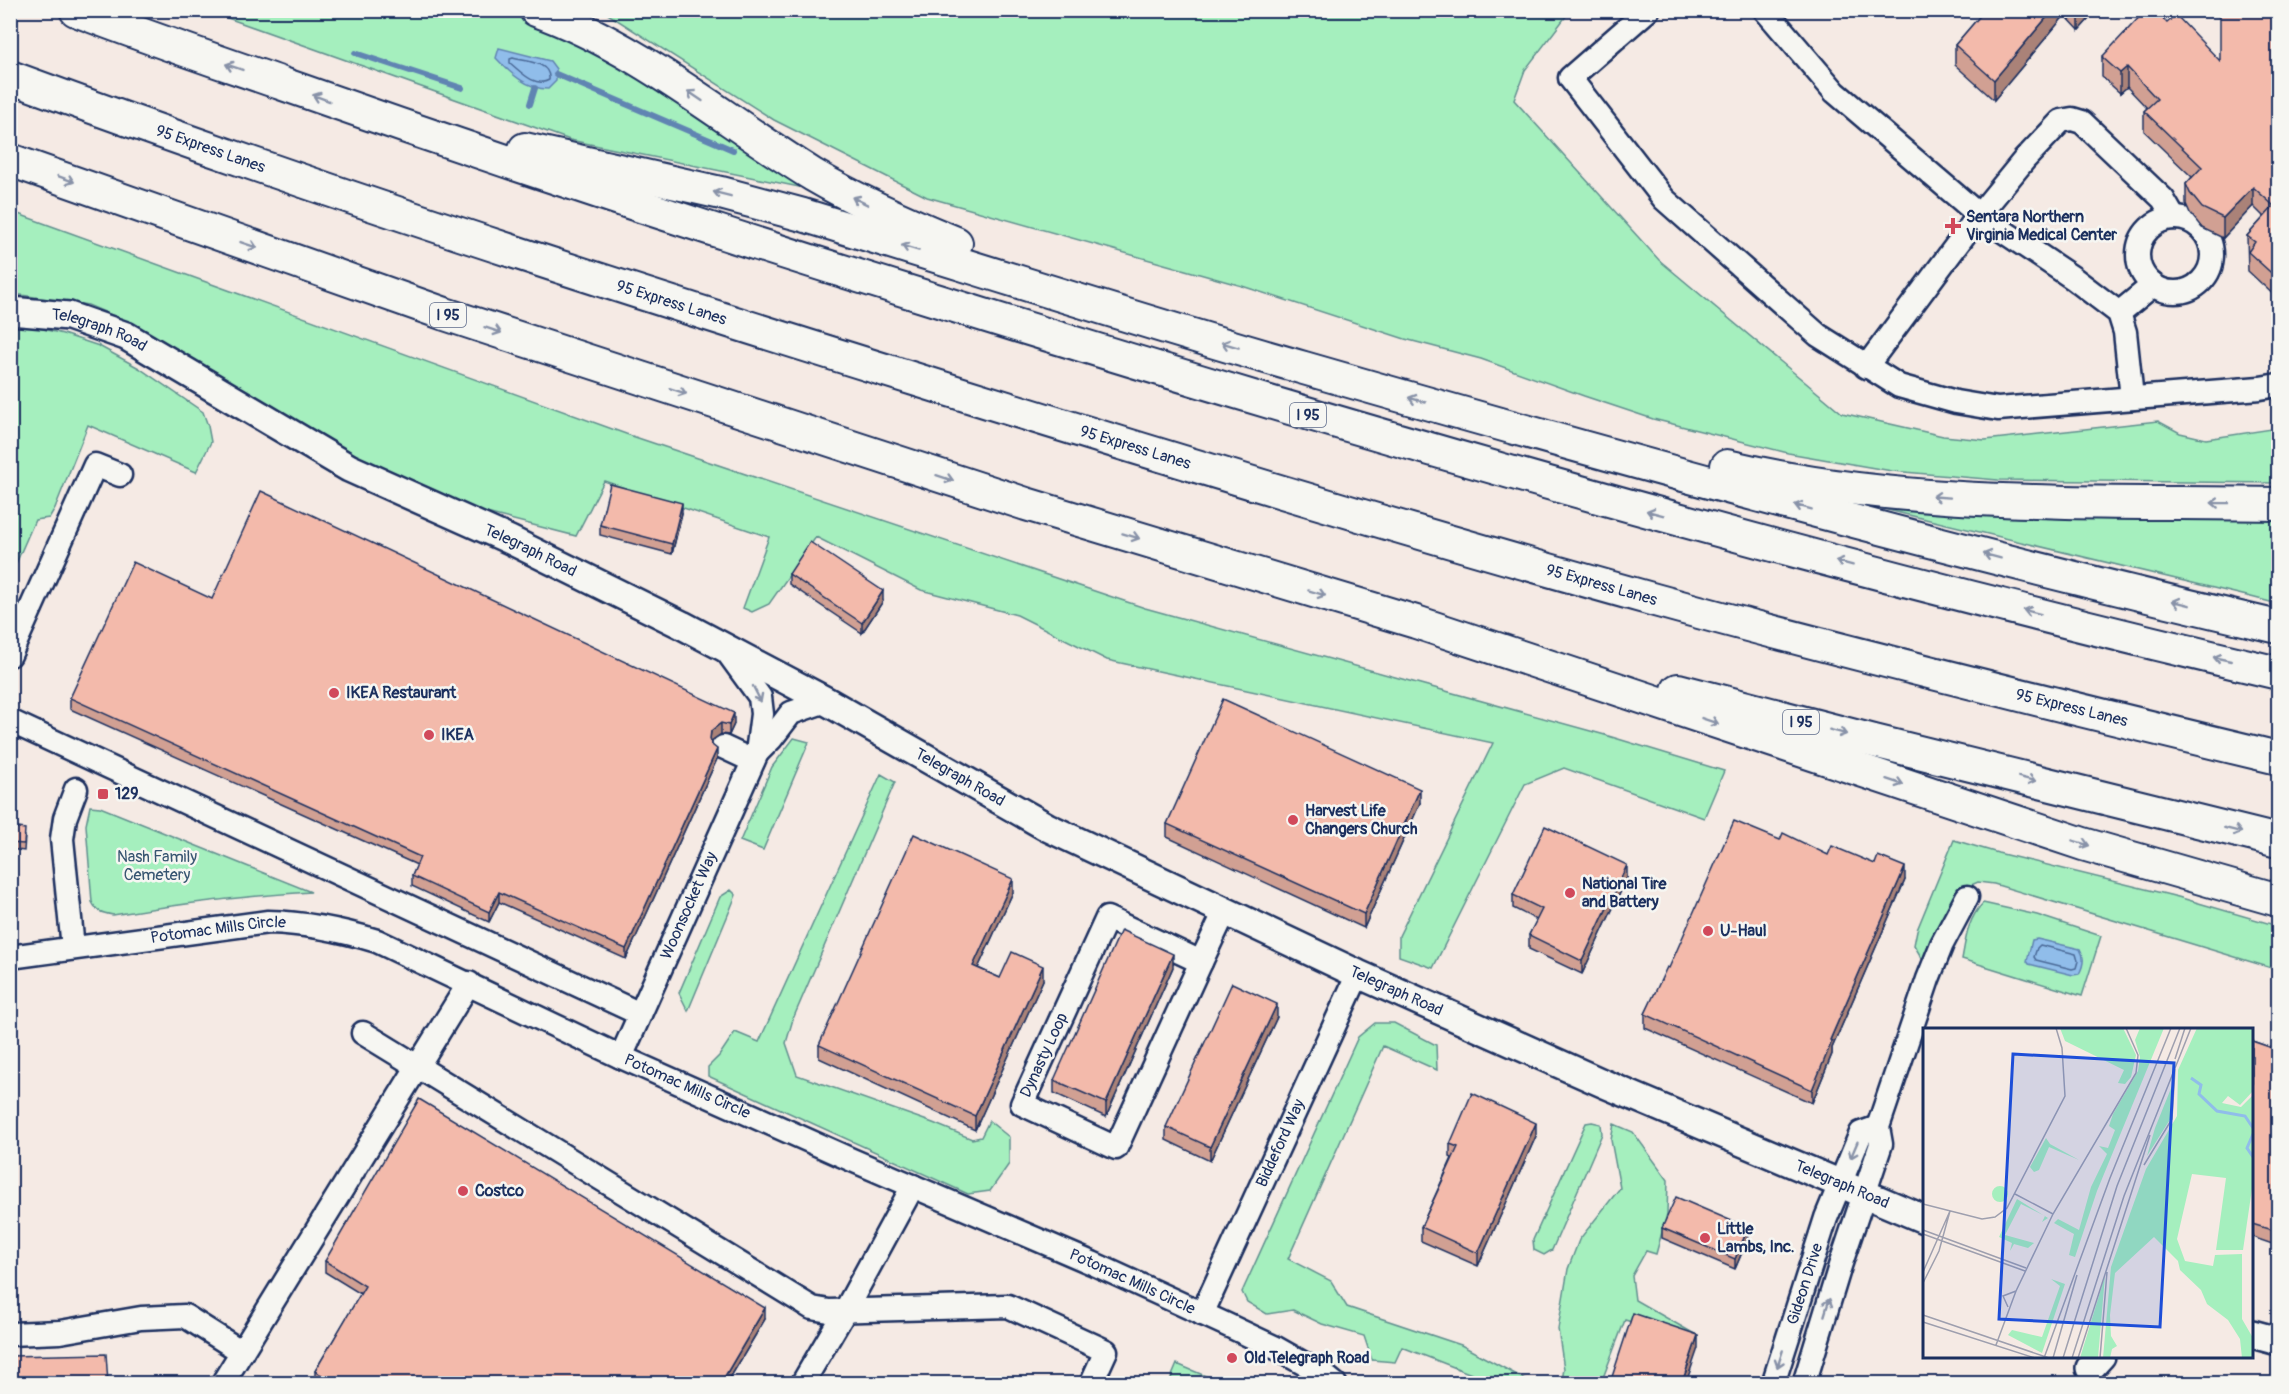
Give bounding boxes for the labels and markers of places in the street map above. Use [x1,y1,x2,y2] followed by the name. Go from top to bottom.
[1966,207,2117,245] place label: Sentara Northern Virginia Medical Center
[1944,217,1962,235] marker: Sentara Northern Virginia Medical Center
[346,683,457,703] place label: IKEA Restaurant
[327,686,341,700] marker: IKEA Restaurant
[441,725,474,745] place label: IKEA
[422,728,436,742] marker: IKEA
[115,784,138,804] place label: 129
[96,787,110,801] marker: 129
[1305,801,1418,839] place label: Harvest Life Changers Church
[1286,813,1300,827] marker: Harvest Life Changers Church
[1582,874,1667,912] place label: National Tire and Battery
[1563,886,1577,900] marker: National Tire and Battery
[1720,921,1767,941] place label: U-Haul
[1701,924,1715,938] marker: U-Haul
[475,1181,524,1201] place label: Costco
[456,1184,470,1198] marker: Costco
[1717,1219,1795,1257] place label: Little Lambs, Inc.
[1698,1231,1712,1245] marker: Little Lambs, Inc.
[1244,1348,1370,1368] place label: Old Telegraph Road
[1225,1351,1239,1365] marker: Old Telegraph Road

